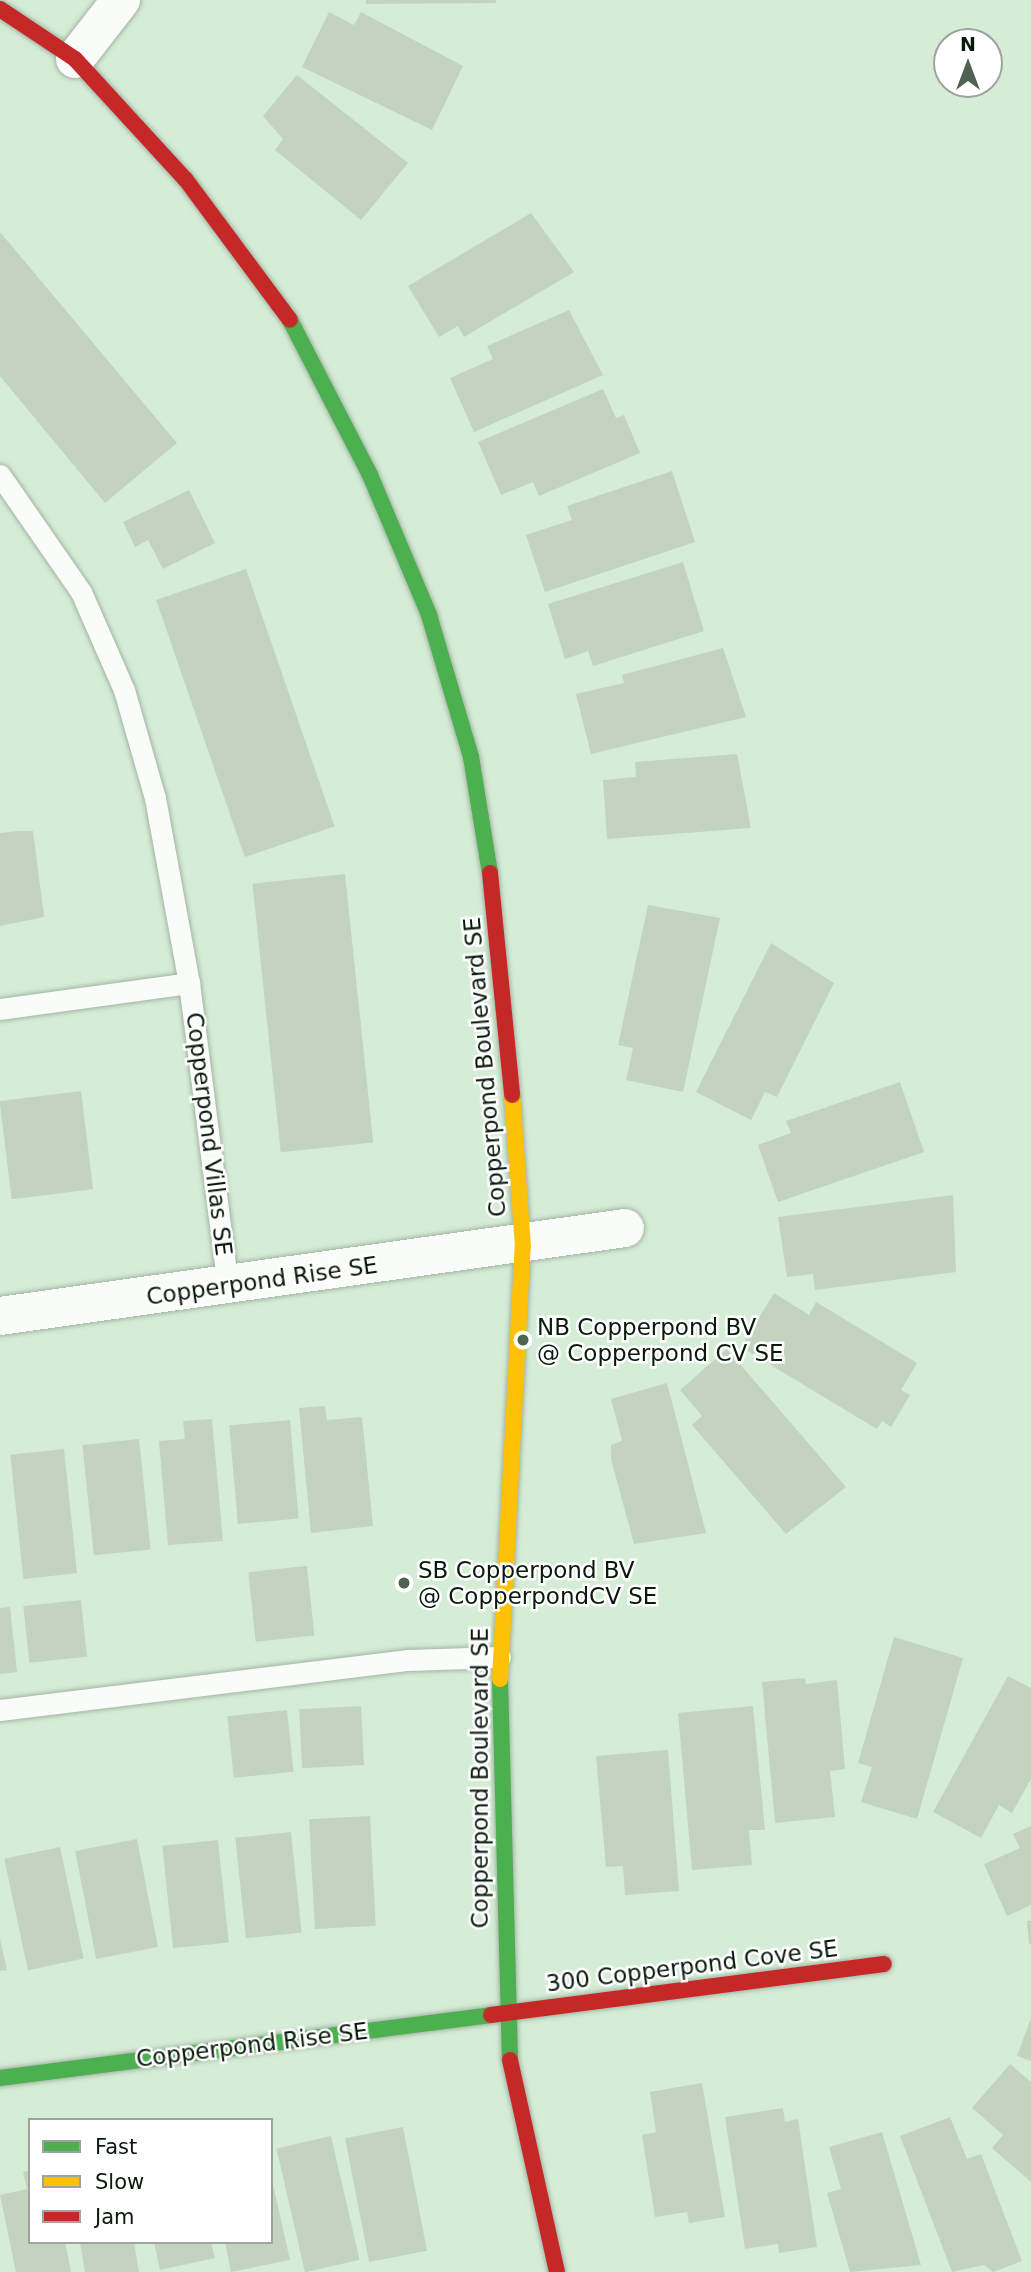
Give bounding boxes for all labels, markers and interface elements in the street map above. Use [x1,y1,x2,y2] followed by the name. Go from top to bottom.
[933,28,1003,98] north arrow
[960,33,976,55] text: N
[458,916,512,1218] street label: Copperpond Boulevard SE
[180,1011,238,1257] street label: Copperpond Villas SE
[145,1251,379,1311] street label: Copperpond Rise SE
[537,1313,784,1367] place label: NB Copperpond BV @ Copperpond CV SE
[515,1332,531,1348] marker: NB Copperpond BV @ Copperpond CV SE
[418,1556,657,1610] place label: SB Copperpond BV @ CopperpondCV SE
[396,1575,412,1591] marker: SB Copperpond BV @ CopperpondCV SE
[466,1628,494,1928] street label: Copperpond Boulevard SE
[545,1934,839,1998] street label: 300 Copperpond Cove SE
[135,2017,369,2073] street label: Copperpond Rise SE
[28,2118,273,2244] legend
[95,2135,137,2159] text: Fast
[95,2170,144,2194] text: Slow
[95,2205,135,2229] text: Jam

